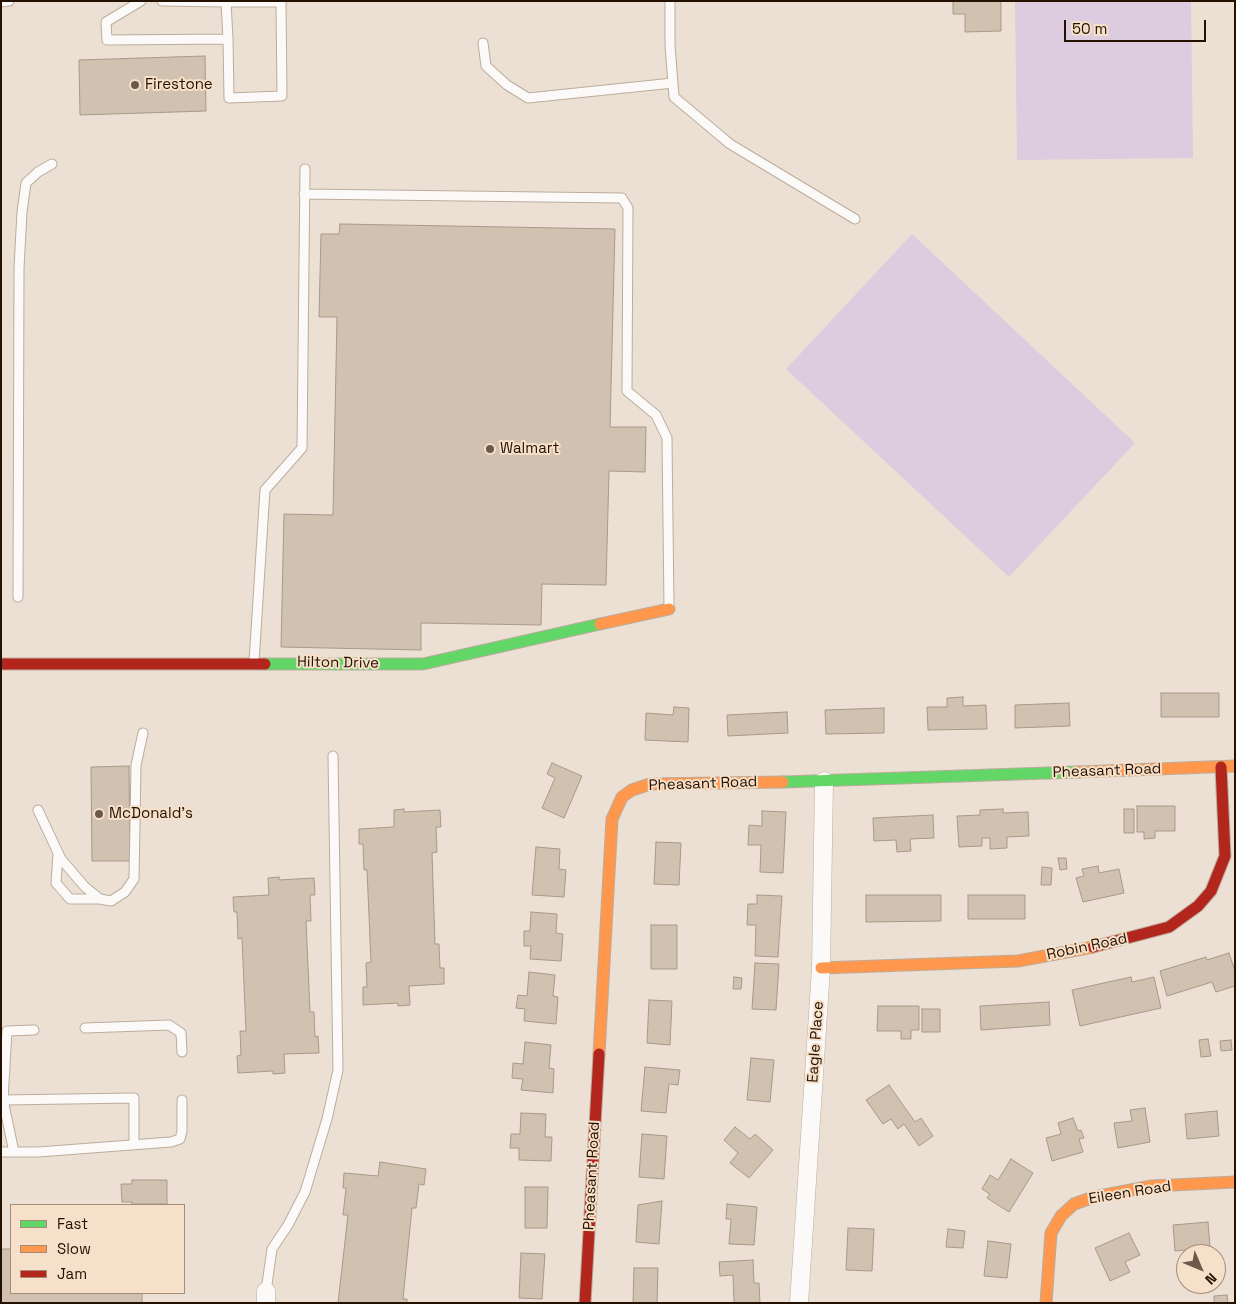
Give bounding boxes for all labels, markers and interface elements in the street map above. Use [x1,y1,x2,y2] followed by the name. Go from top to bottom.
[1066,10,1208,42] scale bar
[1072,19,1107,38] text: 50 m
[145,76,213,94] place label: Firestone
[129,79,141,91] marker: Firestone
[500,440,559,458] place label: Walmart
[484,443,496,455] marker: Walmart
[297,653,379,673] street label: Hilton Drive
[1052,760,1162,782] street label: Pheasant Road
[648,773,758,795] street label: Pheasant Road
[109,805,193,823] place label: McDonald's
[93,808,105,820] marker: McDonald's
[1045,930,1129,964] street label: Robin Road
[804,1001,828,1083] street label: Eagle Place
[580,1121,604,1231] street label: Pheasant Road
[1087,1178,1173,1208] street label: Eileen Road
[10,1204,185,1294] legend
[57,1214,88,1233] text: Fast
[57,1239,91,1258] text: Slow
[1176,1244,1226,1294] north arrow
[57,1264,87,1283] text: Jam
[1201,1269,1221,1289] text: N

